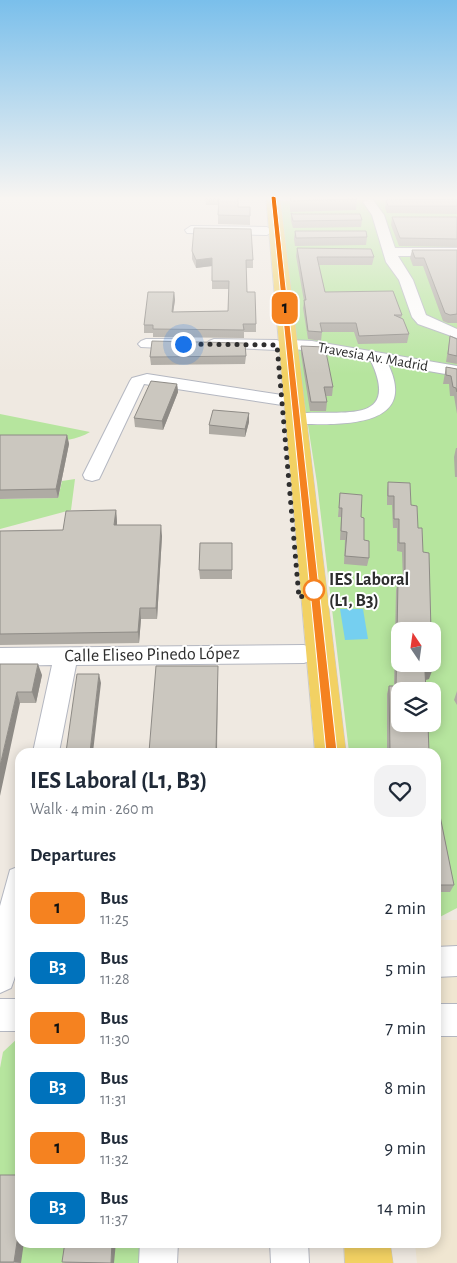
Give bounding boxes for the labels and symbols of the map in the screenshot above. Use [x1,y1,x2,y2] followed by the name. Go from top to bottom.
[269,292,301,324] line badge: 1
[171,332,196,357] your location
[317,340,430,374] street label: Travesia Av. Madrid
[329,571,409,610] place label: IES Laboral (L1, B3)
[303,579,325,601] marker: IES Laboral (L1, B3)
[391,622,441,672] north arrow
[64,644,240,666] street label: Calle Eliseo Pinedo López

